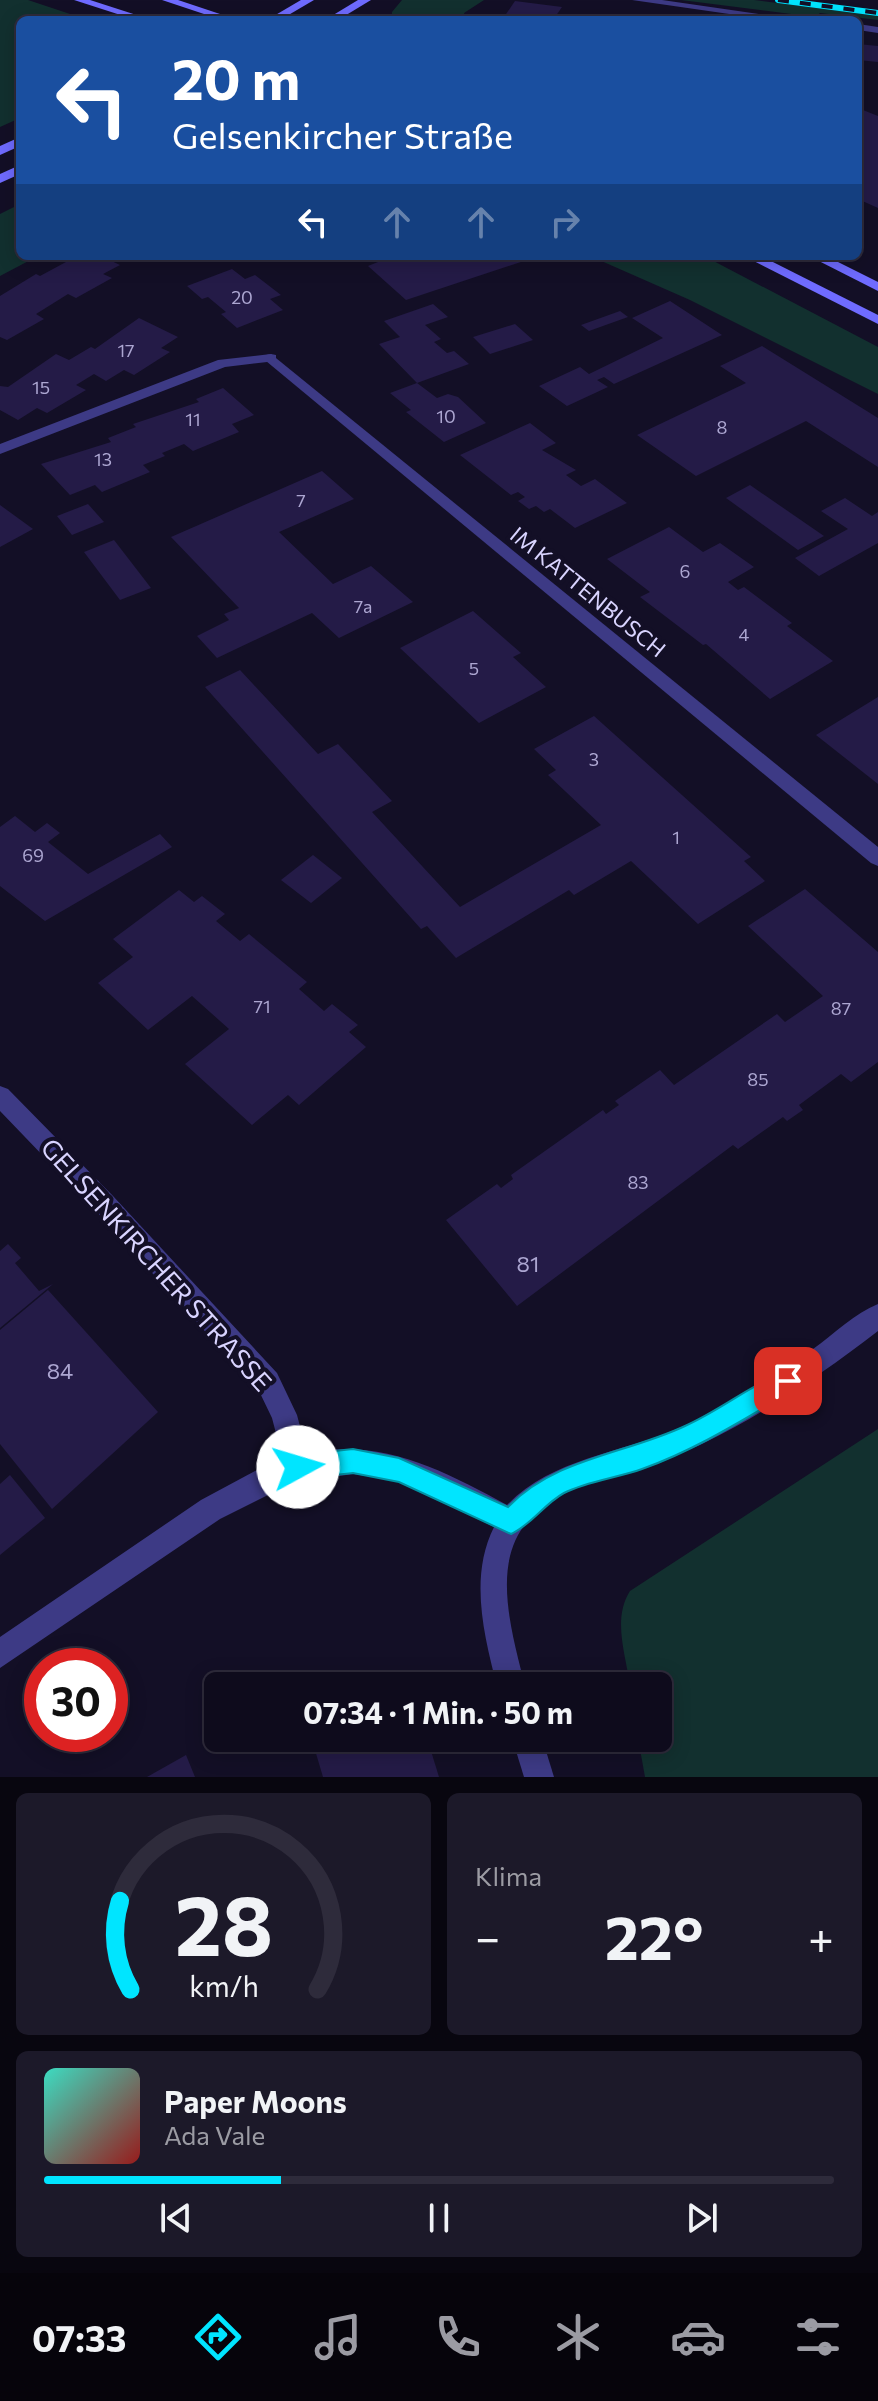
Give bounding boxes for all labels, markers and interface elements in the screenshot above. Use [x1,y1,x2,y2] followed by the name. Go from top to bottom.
[172,43,300,112] text: 20 m
[40,48,144,152] icon: left
[172,112,513,156] text: Gelsenkircher Straße
[291,200,335,244] icon: left
[375,200,419,244] icon: ahead
[459,200,503,244] icon: ahead
[543,200,587,244] icon: right
[231,286,253,308] house number: 20
[117,339,135,361] house number: 17
[32,376,50,398] house number: 15
[436,405,456,427] house number: 10
[185,408,201,430] house number: 11
[717,416,728,438] house number: 8
[94,448,112,470] house number: 13
[296,489,306,511] house number: 7
[505,521,671,663] street label: IM KATTENBUSCH
[680,560,690,582] house number: 6
[354,595,372,617] house number: 7a
[739,623,750,645] house number: 4
[469,657,479,679] house number: 5
[589,748,599,770] house number: 3
[672,826,680,848] house number: 1
[22,844,44,866] house number: 69
[253,995,271,1017] house number: 71
[831,997,851,1019] house number: 87
[747,1068,769,1090] house number: 85
[35,1131,279,1397] street label: GELSENKIRCHER STRASSE
[627,1171,649,1193] house number: 83
[517,1250,539,1277] house number: 81
[754,1347,822,1415] pin
[47,1357,73,1384] house number: 84
[766,1359,810,1403] icon: arrive
[256,1425,340,1509] position arrow
[24,1648,128,1752] speed limit sign: 30
[303,1693,573,1730] text: 07:34 · 1 Min. · 50 m
[475,1860,542,1891] text: Klima
[174,1871,273,1973] text: 28
[605,1899,703,1972] text: 22°
[475,1909,500,1963] text: −
[808,1909,834,1963] text: +
[189,1968,258,2003] text: km/h
[164,2082,347,2119] text: Paper Moons
[164,2119,265,2150] text: Ada Vale
[154,2196,198,2240] icon: previous
[417,2196,461,2240] icon: pause
[680,2196,724,2240] icon: next
[190,2309,246,2365] icon: directions
[310,2309,366,2365] icon: music
[430,2309,486,2365] icon: phone
[550,2309,606,2365] icon: climate
[670,2309,726,2365] icon: car
[790,2309,846,2365] icon: filters
[32,2315,127,2359] text: 07:33

